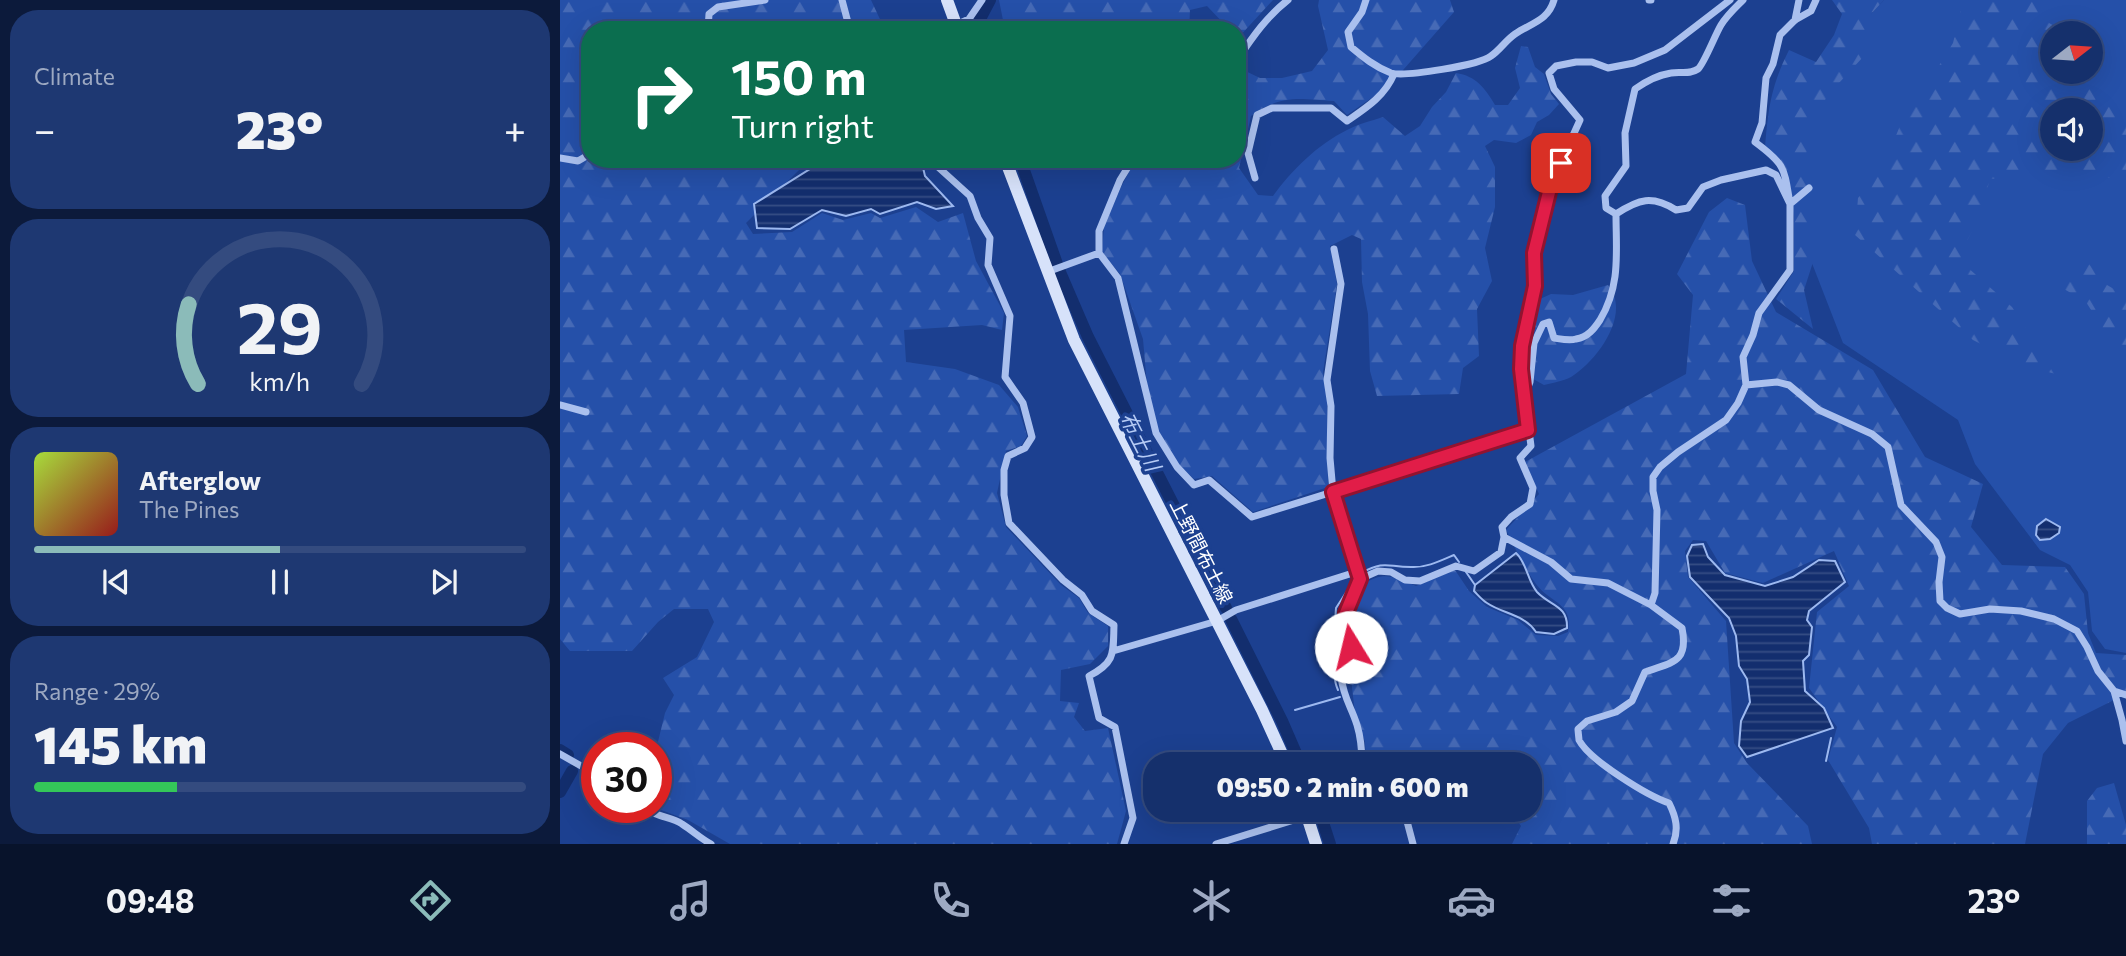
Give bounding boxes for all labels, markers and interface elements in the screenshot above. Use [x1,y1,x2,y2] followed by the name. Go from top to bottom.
[2040,21,2104,84] north arrow
[2040,21,2103,161] map controls
[731,45,866,105] text: 150 m
[616,49,707,140] icon: right
[34,62,115,90] text: Climate
[236,96,323,160] text: 23°
[2040,98,2103,161] button: sound
[34,105,56,152] text: −
[504,105,526,152] text: +
[731,105,874,145] text: Turn right
[1531,133,1591,193] pin
[1542,144,1580,182] icon: arrive
[237,280,323,369] text: 29
[250,366,310,396] text: km/h
[1116,407,1167,477] water label: 布土川
[139,464,261,495] text: Afterglow
[139,495,240,523] text: The Pines
[1166,495,1238,607] street label: 上野間布土線
[97,563,135,601] icon: previous
[261,563,299,601] icon: pause
[425,563,463,601] icon: next
[1314,610,1388,684] position arrow
[34,677,160,705] text: Range · 29%
[34,711,207,775] text: 145 km
[581,732,672,823] speed limit sign: 30
[1216,771,1469,802] text: 09:50 · 2 min · 600 m
[406,876,455,925] icon: directions
[666,876,715,925] icon: music
[926,876,975,925] icon: phone
[1187,876,1236,925] icon: climate
[1447,876,1496,925] icon: car
[1707,876,1756,925] icon: filters
[106,880,195,920] text: 09:48
[1968,880,2020,920] text: 23°

